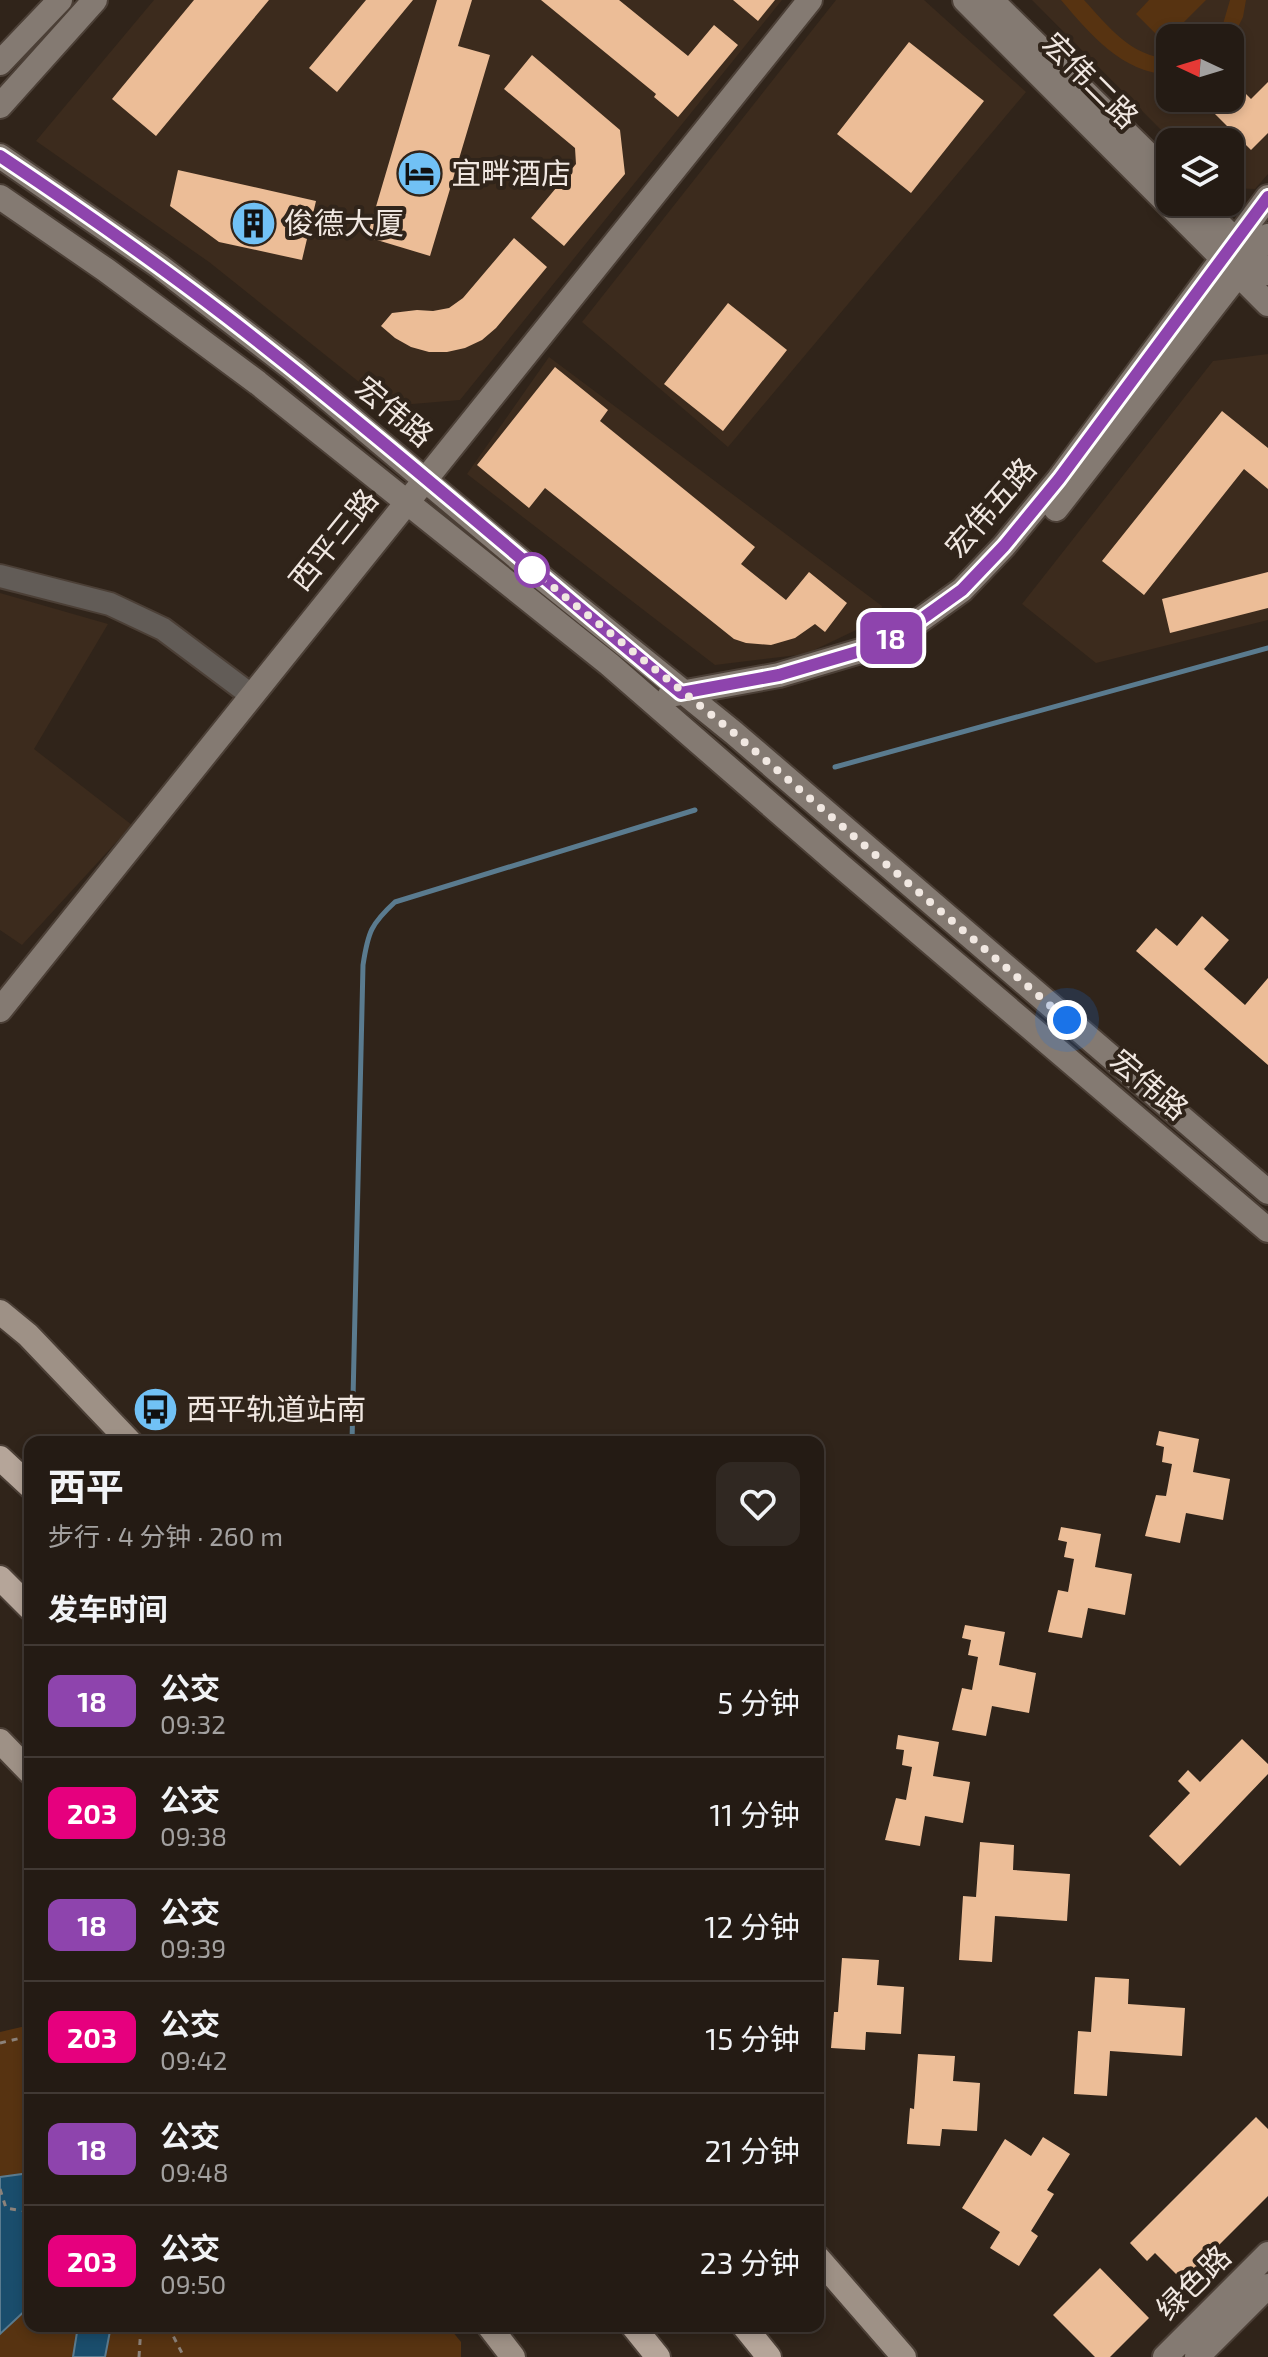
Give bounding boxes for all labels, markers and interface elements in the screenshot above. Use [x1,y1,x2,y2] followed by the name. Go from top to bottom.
[1036,24,1147,135] street label: 宏伟二路
[1156,24,1244,112] north arrow
[1156,24,1244,216] map controls
[1156,128,1244,216] button: layers
[396,150,444,198] hotel icon: 宜畔酒店
[451,154,571,190] place label: 宜畔酒店
[229,200,277,248] building icon: 俊德大厦
[284,204,404,240] place label: 俊德大厦
[349,368,441,453] street label: 宏伟路
[937,450,1042,564] street label: 宏伟五路
[281,481,384,597] street label: 西平三路
[515,553,549,587] unlabelled marker
[855,612,927,664] line badge: 18
[876,621,906,655] text: 18
[1047,1000,1087,1040] your location
[1104,1041,1196,1126] street label: 宏伟路
[131,1386,179,1434] bus stop icon: 西平轨道站南
[186,1390,366,1426] place label: 西平轨道站南
[716,1462,800,1546] button: heart
[48,1463,124,1509] text: 西平
[48,1520,283,1551] text: 步行 · 4 分钟 · 260 m
[48,1590,168,1626] text: 发车时间
[160,1669,220,1705] text: 公交
[77,1684,107,1718] text: 18
[717,1684,800,1720] text: 5 分钟
[160,1708,226,1739] text: 09:32
[160,1781,220,1817] text: 公交
[67,1796,117,1830] text: 203
[709,1796,800,1832] text: 11 分钟
[160,1820,227,1851] text: 09:38
[160,1893,220,1929] text: 公交
[77,1908,107,1942] text: 18
[705,1908,800,1944] text: 12 分钟
[160,1932,226,1963] text: 09:39
[160,2005,220,2041] text: 公交
[67,2020,117,2054] text: 203
[705,2020,800,2056] text: 15 分钟
[160,2044,227,2075] text: 09:42
[160,2117,220,2153] text: 公交
[77,2132,107,2166] text: 18
[705,2132,800,2168] text: 21 分钟
[160,2156,228,2187] text: 09:48
[160,2229,220,2265] text: 公交
[1148,2237,1237,2326] street label: 绿色路
[67,2244,117,2278] text: 203
[700,2244,800,2280] text: 23 分钟
[160,2268,226,2299] text: 09:50

